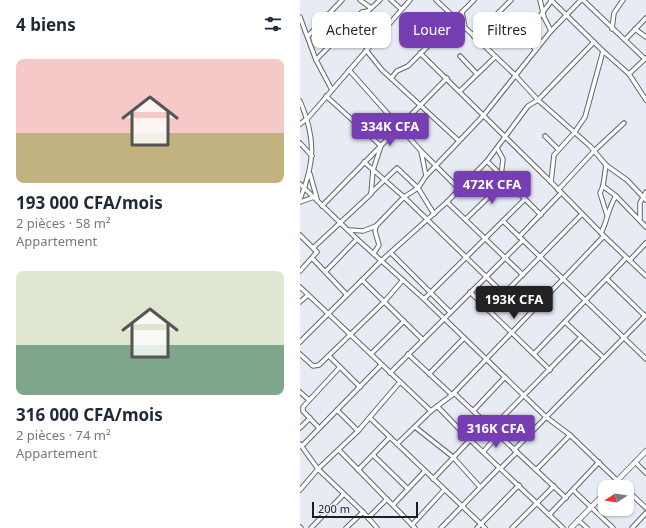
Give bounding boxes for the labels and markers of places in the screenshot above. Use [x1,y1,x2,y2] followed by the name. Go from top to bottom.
[349,113,431,147] pin: 334K CFA
[451,171,533,205] pin: 472K CFA
[473,286,555,320] pin: 193K CFA
[455,415,537,449] pin: 316K CFA

